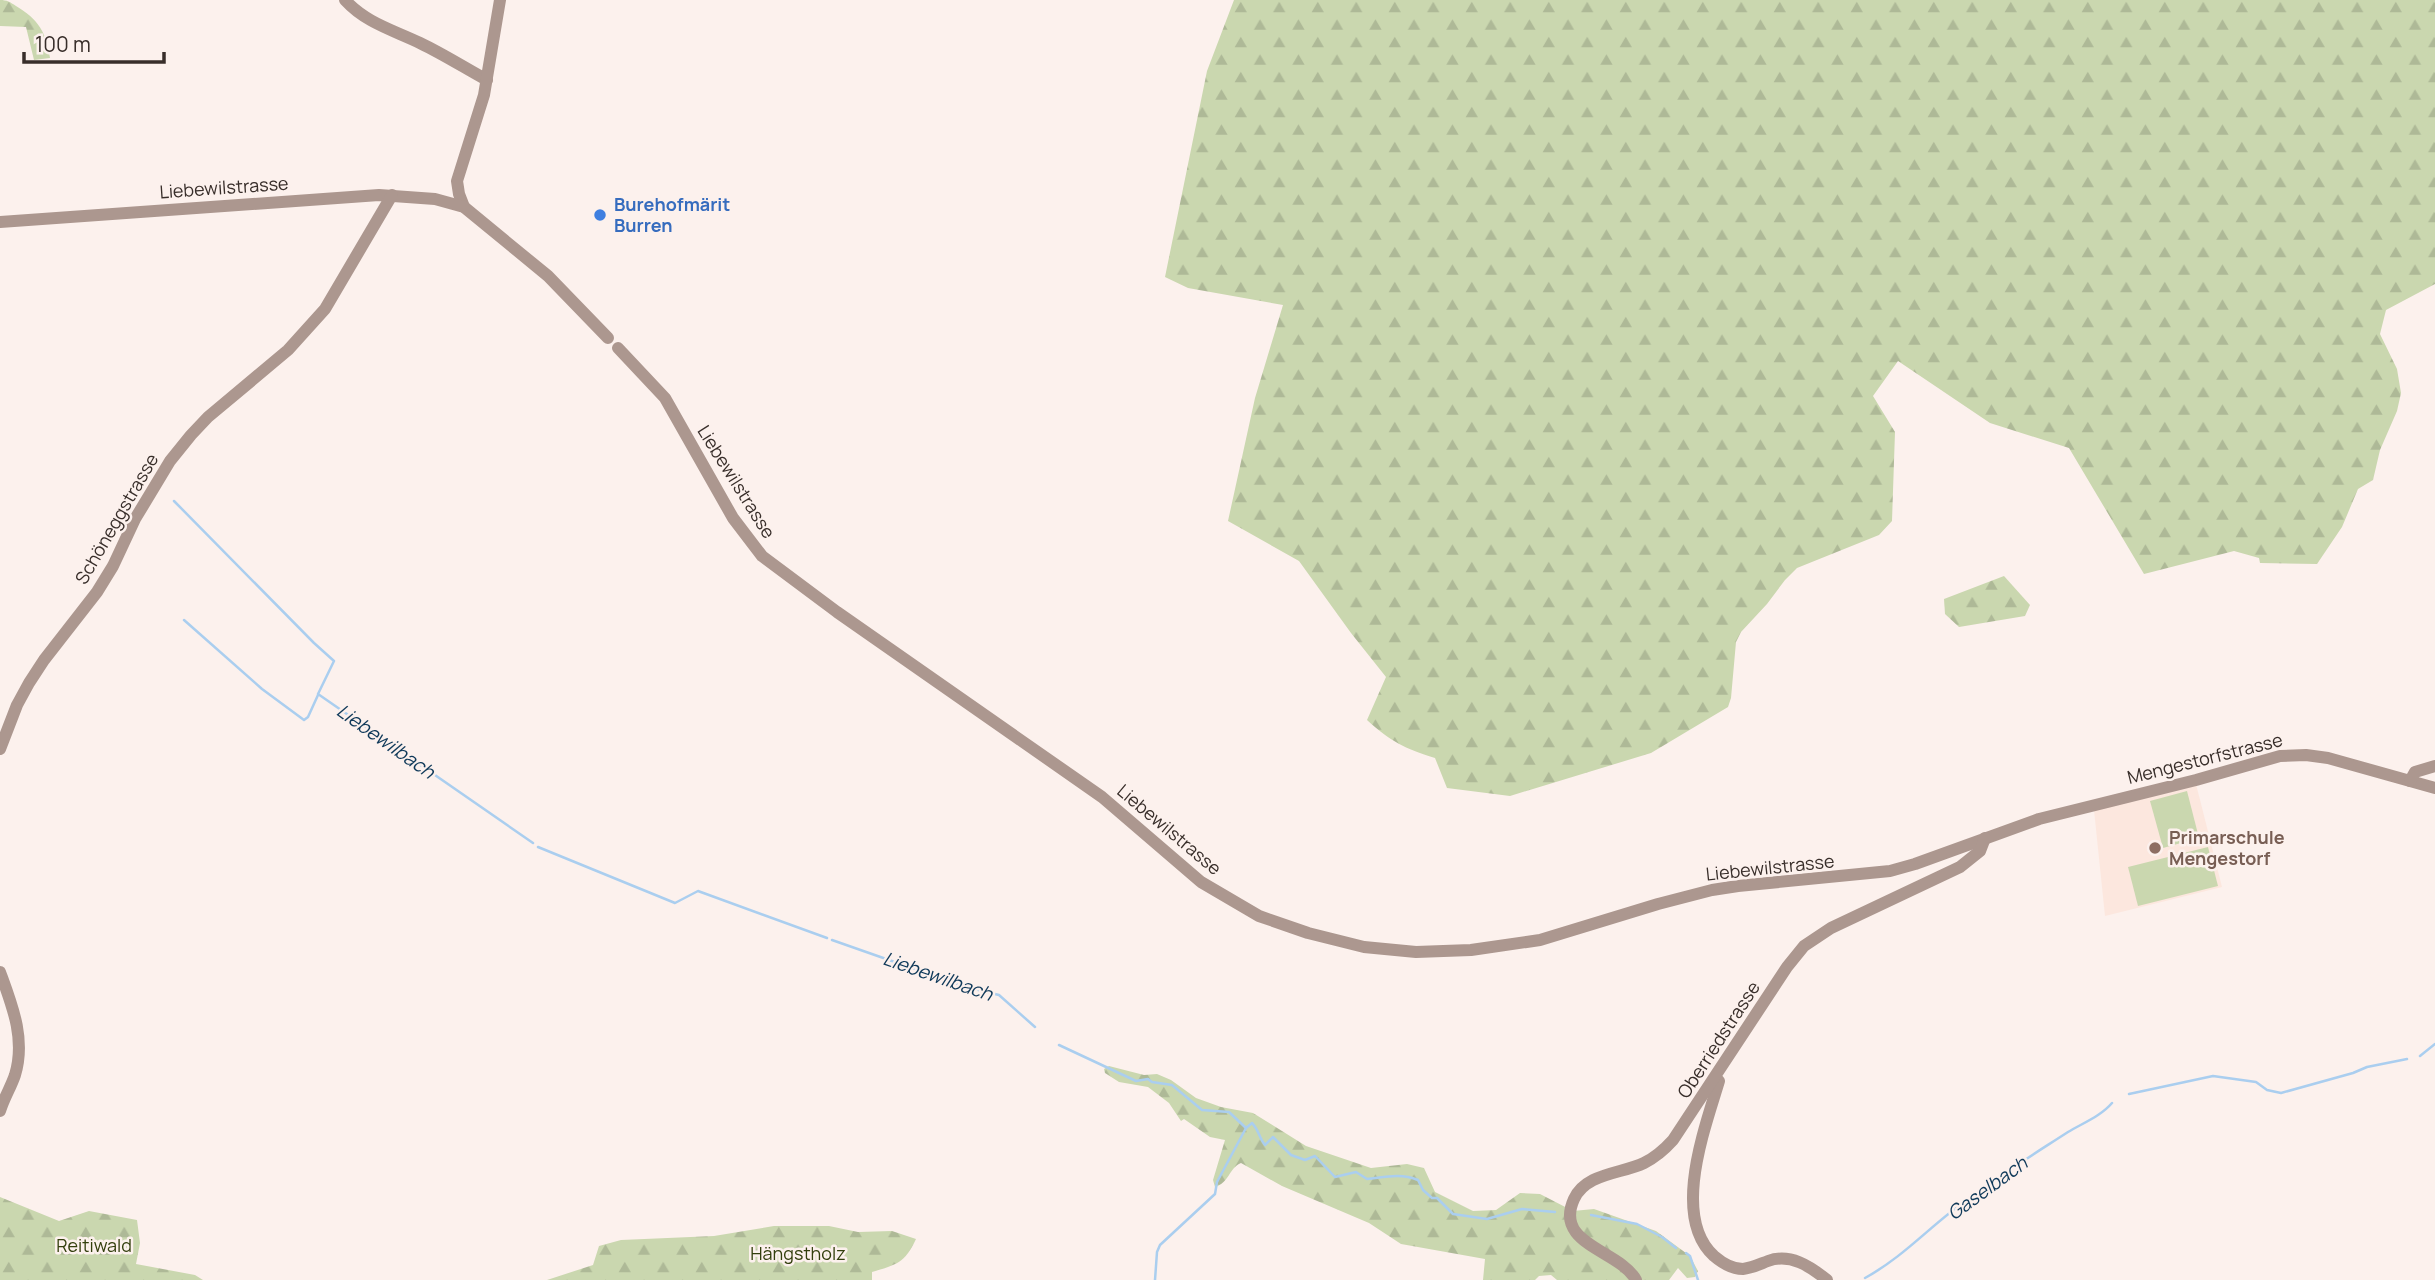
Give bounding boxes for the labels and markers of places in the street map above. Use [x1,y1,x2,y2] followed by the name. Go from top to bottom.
[614,192,730,237] place label: Burehofmärit Burren
[592,207,608,223] marker: Burehofmärit Burren
[2169,825,2285,870] place label: Primarschule Mengestorf
[2147,840,2163,856] marker: Primarschule Mengestorf

